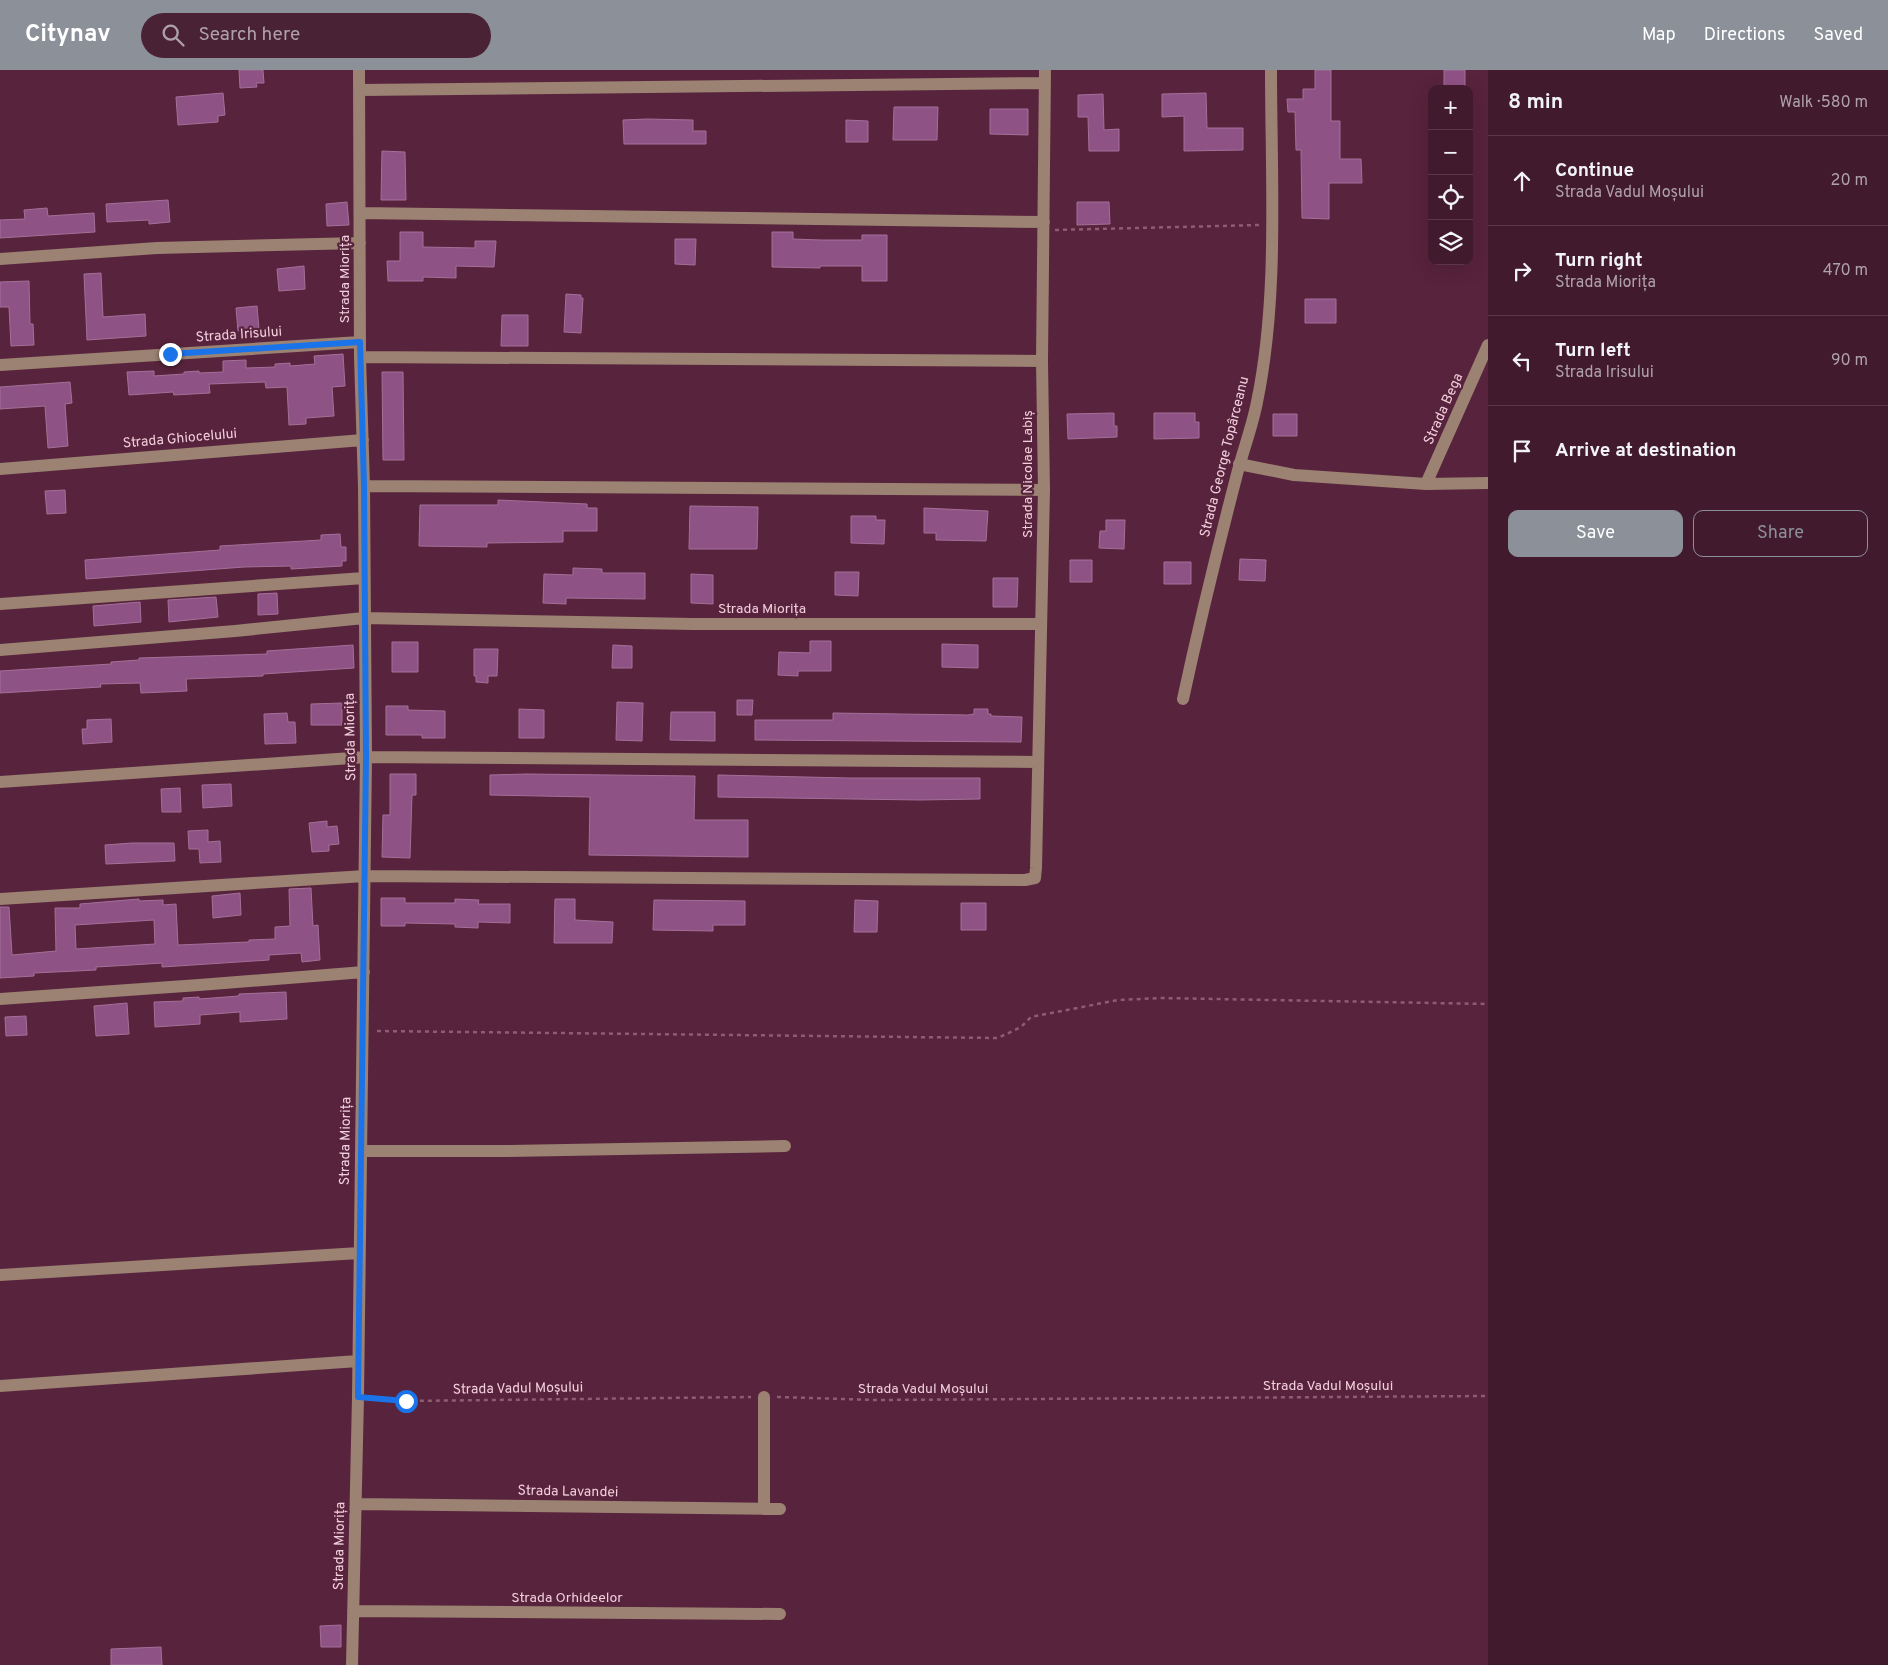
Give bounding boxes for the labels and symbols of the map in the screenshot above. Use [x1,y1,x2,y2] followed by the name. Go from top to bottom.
[337,235,354,323] street label: Strada Miorița
[195,324,283,346] street label: Strada Irisului
[159,343,182,366] route end
[1421,371,1467,447] street label: Strada Bega
[1197,375,1253,539] street label: Strada George Topârceanu
[1020,410,1037,538] street label: Strada Nicolae Labiș
[122,426,238,452] street label: Strada Ghiocelului
[718,601,806,618] street label: Strada Miorița
[342,693,360,781] street label: Strada Miorița
[337,1097,355,1185] street label: Strada Miorița
[1263,1378,1393,1395] street label: Strada Vadul Moșului
[453,1379,583,1399] street label: Strada Vadul Moșului
[858,1381,988,1398] street label: Strada Vadul Moșului
[395,1390,418,1413] route start
[517,1483,619,1501] street label: Strada Lavandei
[331,1502,349,1590] street label: Strada Miorița
[511,1590,623,1607] street label: Strada Orhideelor

